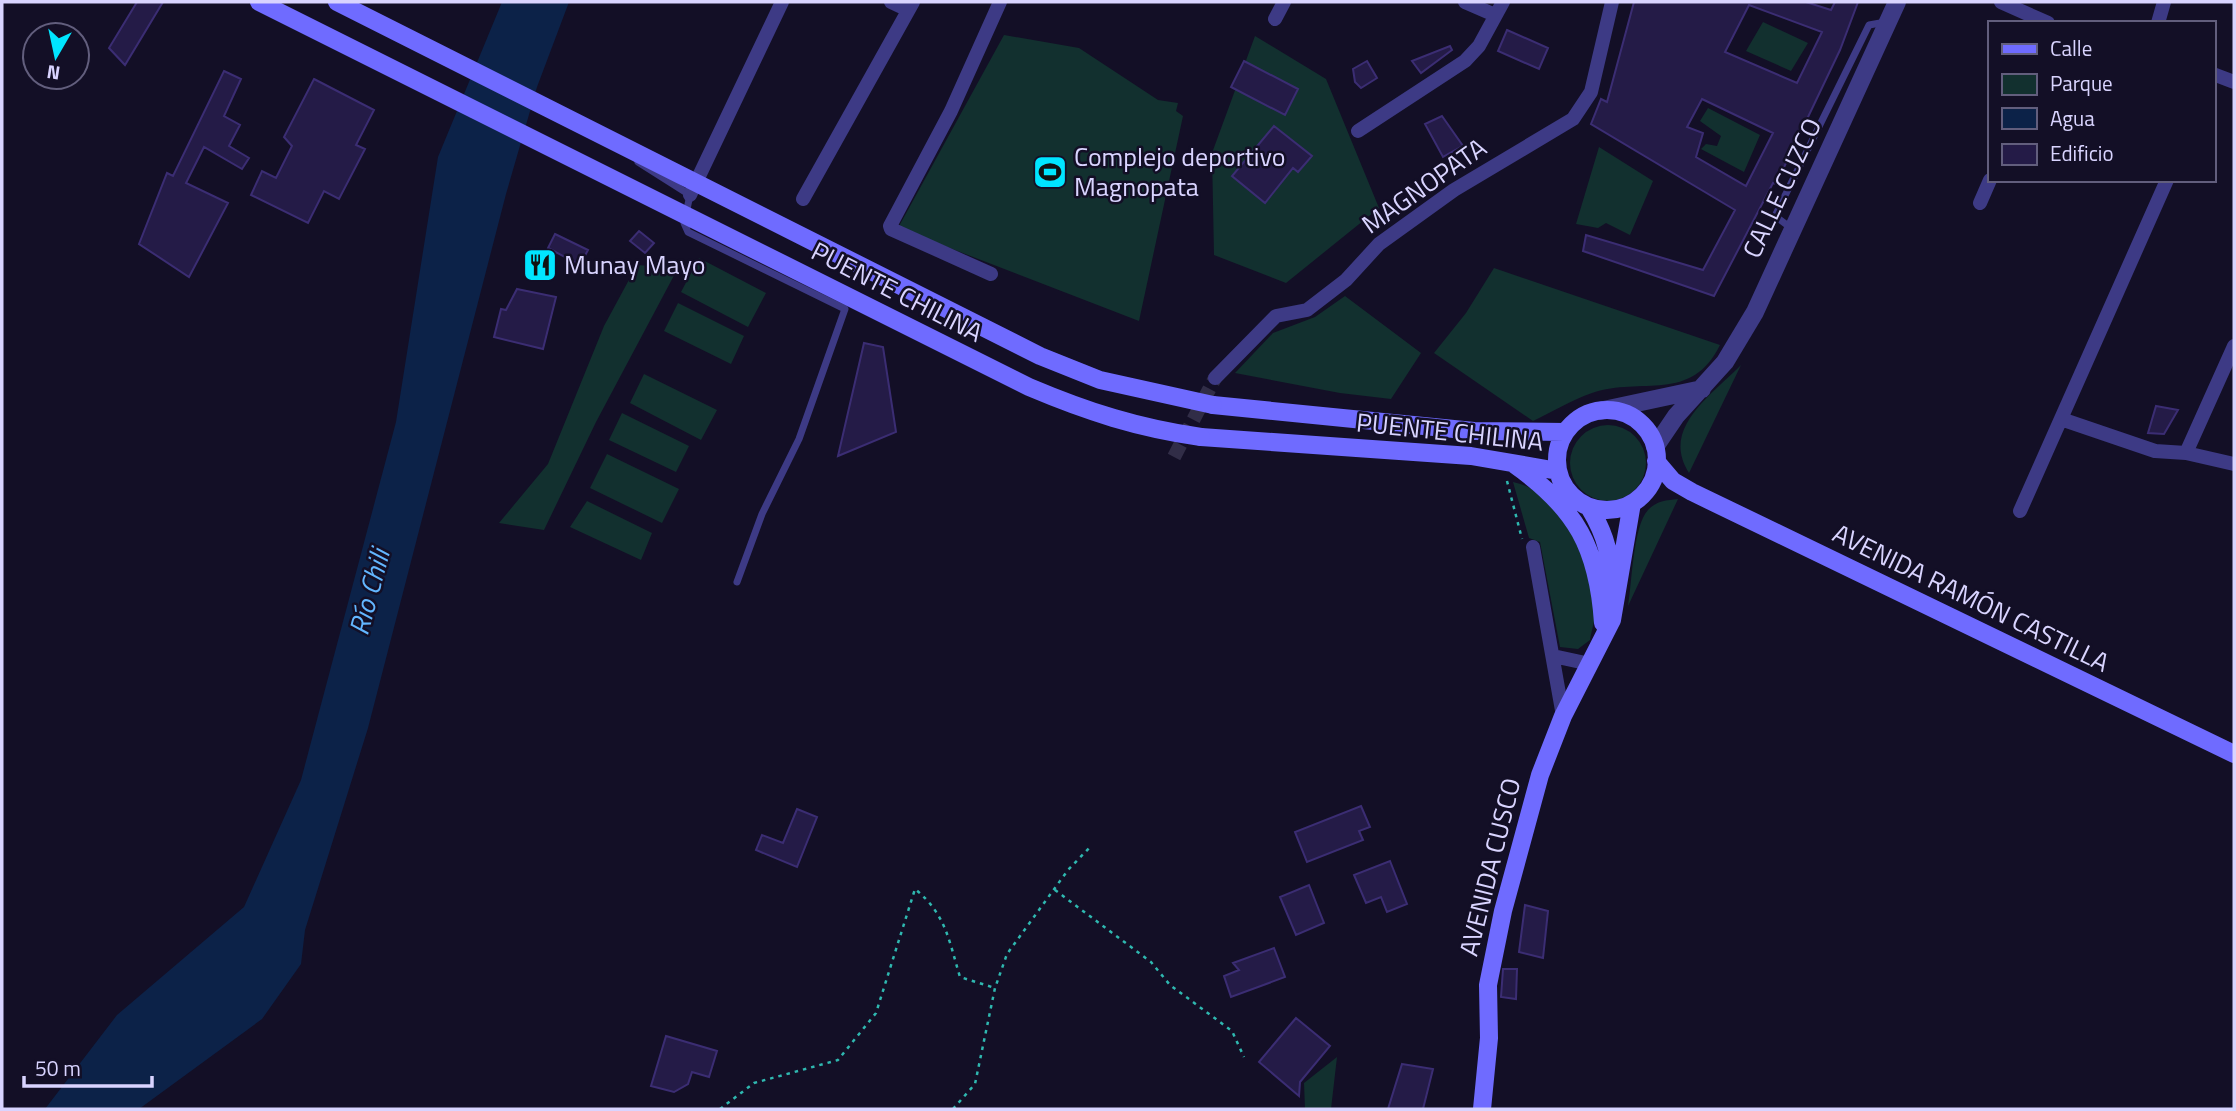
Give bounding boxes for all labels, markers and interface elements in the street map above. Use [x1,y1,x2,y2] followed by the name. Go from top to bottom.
[21,21,91,91] north arrow
[1988,21,2215,182] legend
[2050,32,2092,64] text: Calle
[44,58,62,89] text: N
[2050,67,2113,99] text: Parque
[2050,102,2095,134] text: Agua
[1732,111,1831,264] street label: CALLE CUZCO
[1353,128,1494,243] street label: MAGNOPATA
[1074,137,1285,206] place label: Complejo deportivo Magnopata
[2050,137,2114,169] text: Edificio
[1031,153,1069,191] sports icon: Complejo deportivo Magnopata
[805,232,990,352] street label: PUENTE CHILINA
[564,245,706,284] place label: Munay Mayo
[521,246,559,284] restaurant icon: Munay Mayo
[1355,402,1546,461] street label: PUENTE CHILINA
[1826,513,2116,682] street label: AVENIDA RAMÓN CASTILLA
[336,541,401,640] water label: Río Chili
[1449,774,1530,960] street label: AVENIDA CUSCO
[24,1044,152,1088] scale bar
[35,1052,81,1084] text: 50 m

